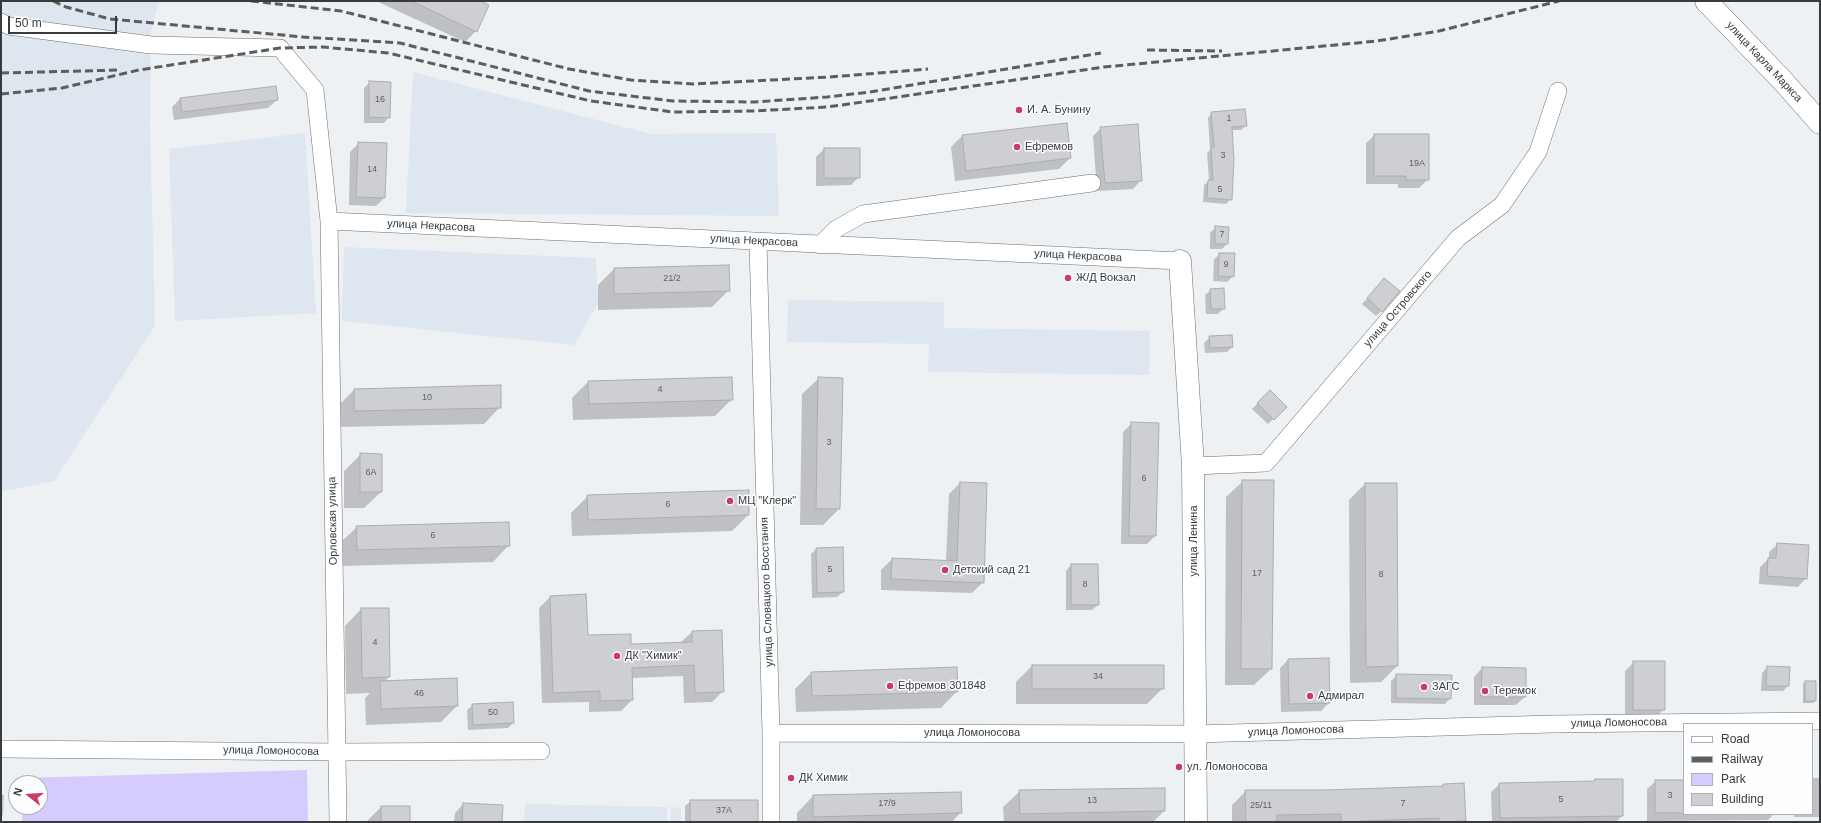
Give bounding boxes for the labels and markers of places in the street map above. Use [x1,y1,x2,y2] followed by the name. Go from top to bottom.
[1027,103,1091,117] place label: И. А. Бунину
[1014,105,1024,115] marker: И. А. Бунину
[1025,140,1073,154] place label: Ефремов
[1012,142,1022,152] marker: Ефремов
[1076,271,1136,285] place label: Ж/Д Вокзал
[1063,273,1073,283] marker: Ж/Д Вокзал
[738,494,796,508] place label: МЦ "Клерк"
[725,496,735,506] marker: МЦ "Клерк"
[953,563,1030,577] place label: Детский сад 21
[940,565,950,575] marker: Детский сад 21
[625,649,682,663] place label: ДК "Химик"
[612,651,622,661] marker: ДК "Химик"
[898,679,986,693] place label: Ефремов 301848
[1432,680,1459,694] place label: ЗАГС
[885,681,895,691] marker: Ефремов 301848
[1419,682,1429,692] marker: ЗАГС
[1493,684,1536,698] place label: Теремок
[1480,686,1490,696] marker: Теремок
[1318,689,1364,703] place label: Адмирал
[1305,691,1315,701] marker: Адмирал
[1187,760,1268,774] place label: ул. Ломоносова
[1174,762,1184,772] marker: ул. Ломоносова
[799,771,848,785] place label: ДК Химик
[786,773,796,783] marker: ДК Химик

